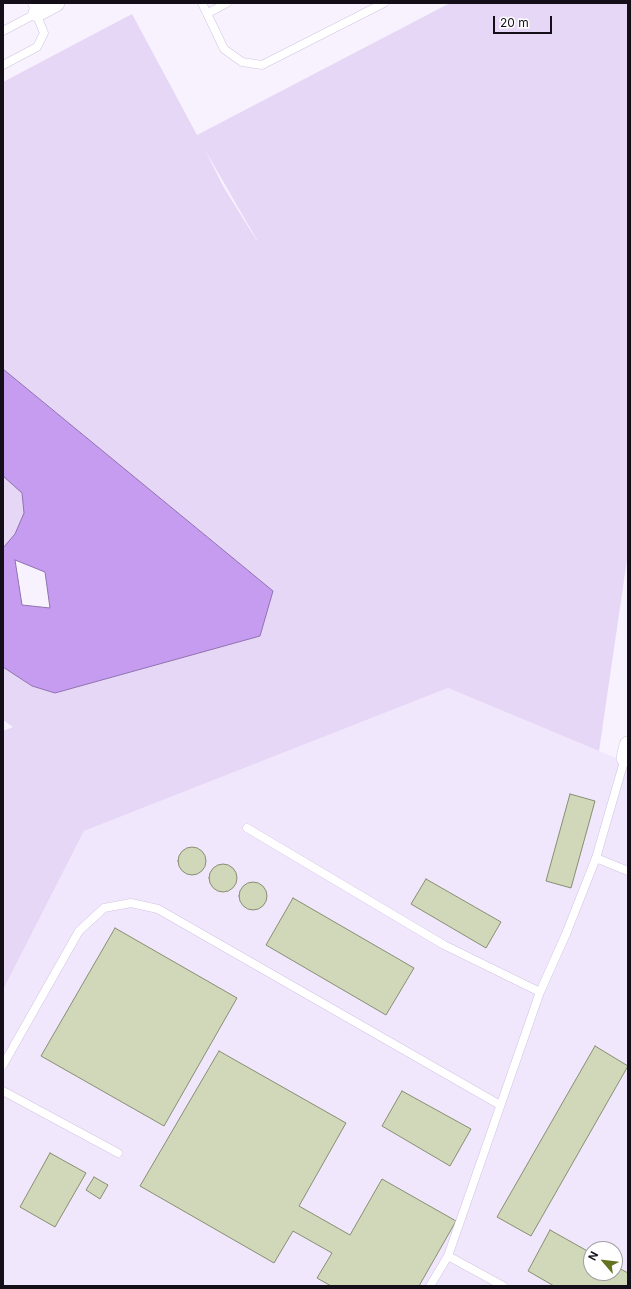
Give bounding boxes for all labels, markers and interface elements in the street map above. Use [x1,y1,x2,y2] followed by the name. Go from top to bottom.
[495,8,554,34] scale bar
[500,15,529,30] text: 20 m
[583,1241,623,1281] north arrow
[585,1249,601,1263] text: N

